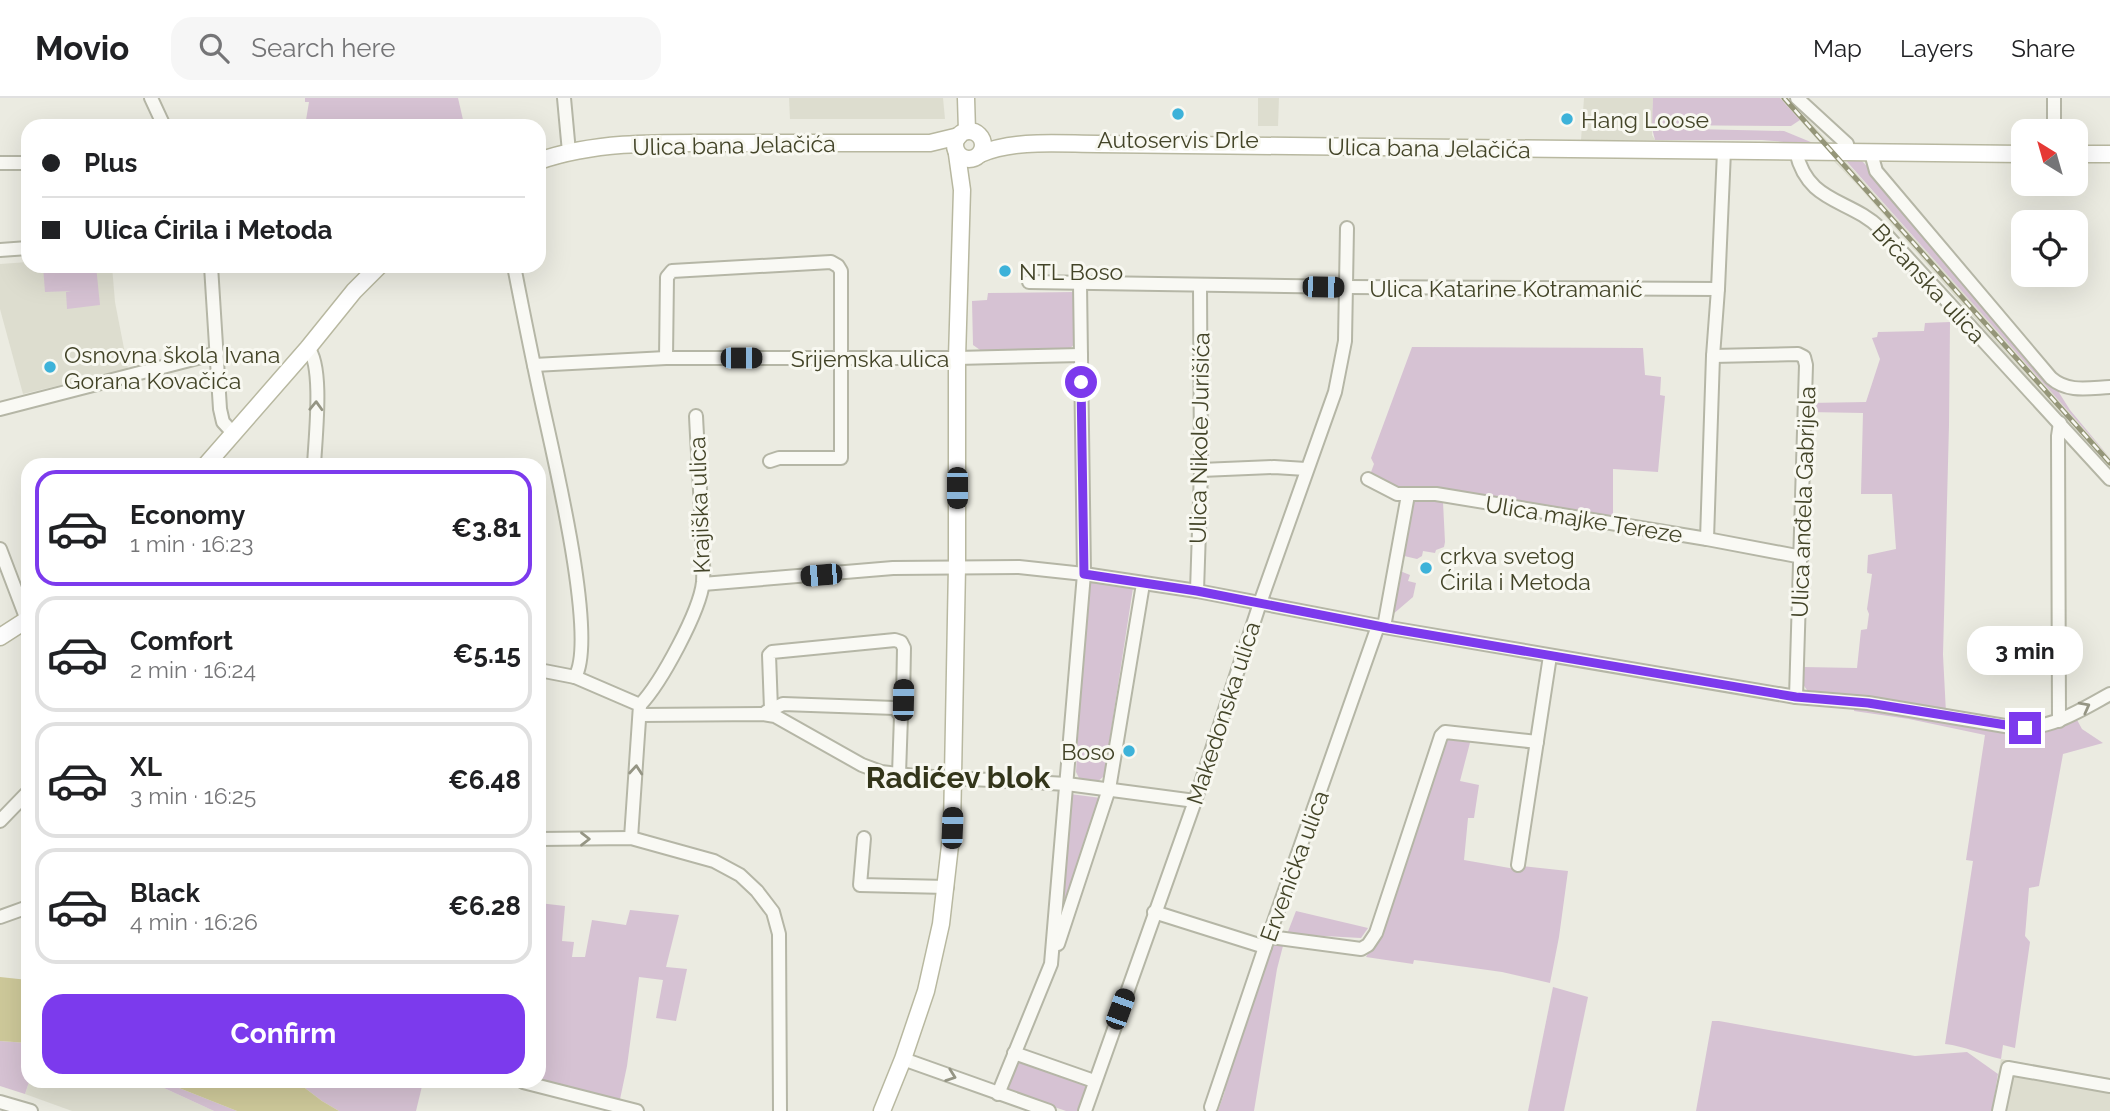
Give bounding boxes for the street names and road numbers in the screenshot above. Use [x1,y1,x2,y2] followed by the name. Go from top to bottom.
[632,130,836,160] street label: Ulica bana Jelačića
[1327,133,1531,163] street label: Ulica bana Jelačića
[1867,218,1991,348] street label: Brčanska ulica
[1369,275,1643,302] street label: Ulica Katarine Kotramanić
[1184,332,1214,544] street label: Ulica Nikole Jurišića
[791,345,949,372] street label: Srijemska ulica
[1785,386,1821,618] street label: Ulica anđela Gabrijela
[683,436,715,574] street label: Krajiška ulica
[1484,490,1684,548] street label: Ulica majke Tereze
[1181,618,1265,808] street label: Makedonska ulica
[1254,787,1334,945] street label: Ervenička ulica

